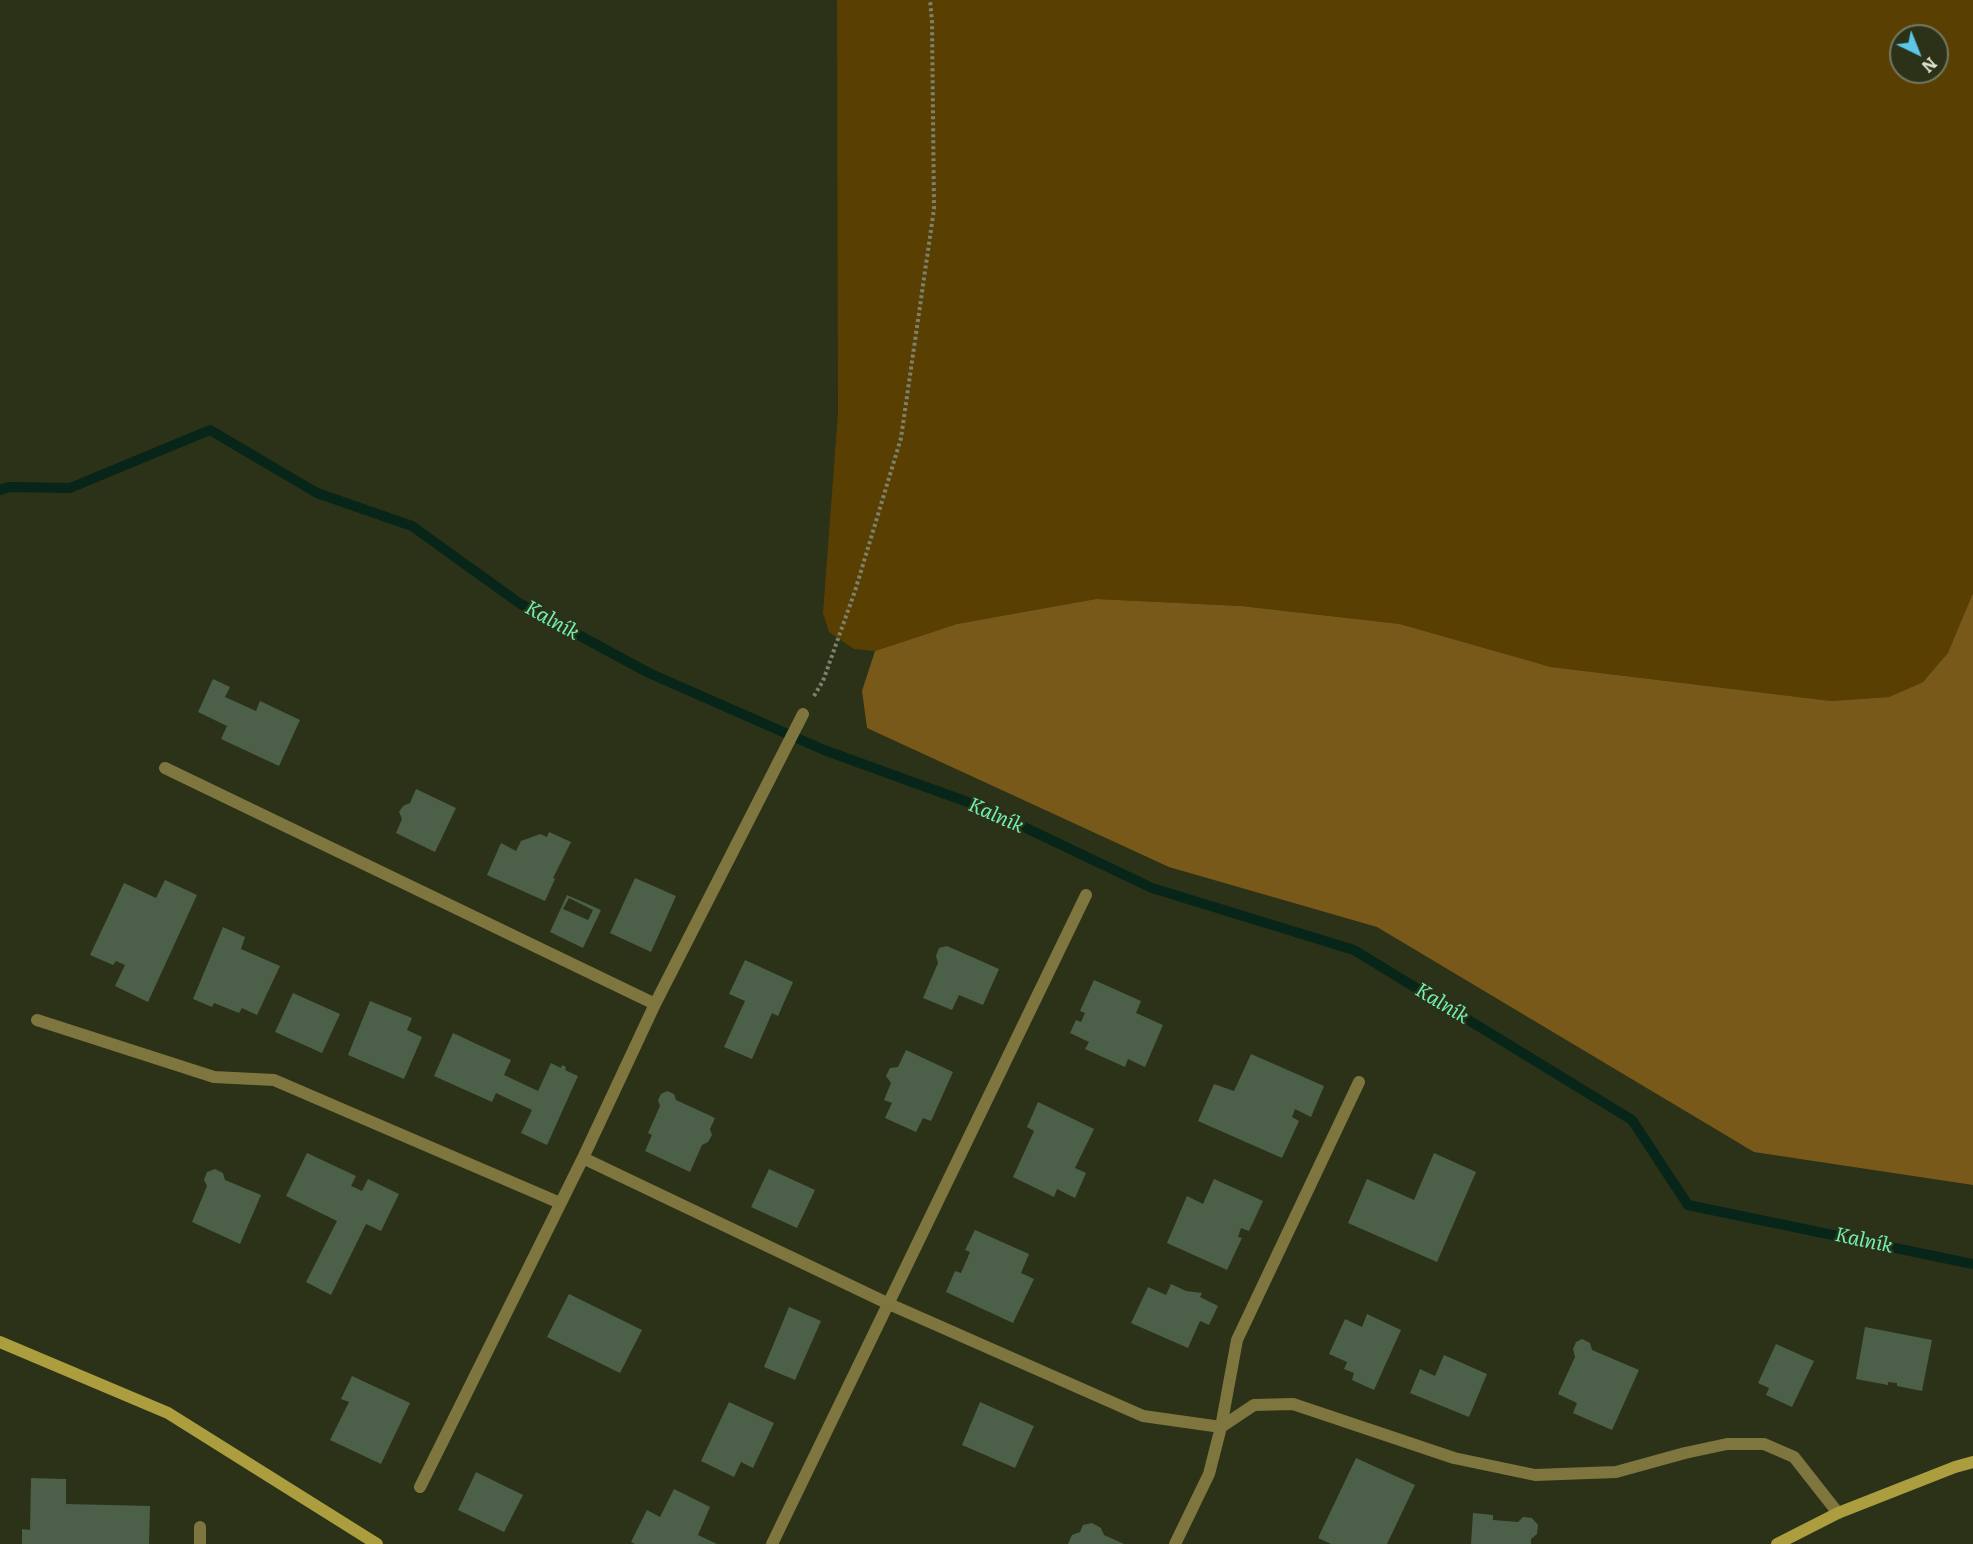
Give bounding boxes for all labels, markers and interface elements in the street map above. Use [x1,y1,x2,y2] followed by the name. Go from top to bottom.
[1889,24,1949,84] north arrow
[1917,52,1943,79] text: N
[520,596,584,646] water label: Kalník
[964,793,1028,839] water label: Kalník
[1411,979,1473,1029] water label: Kalník
[1833,1223,1895,1259] water label: Kalník

